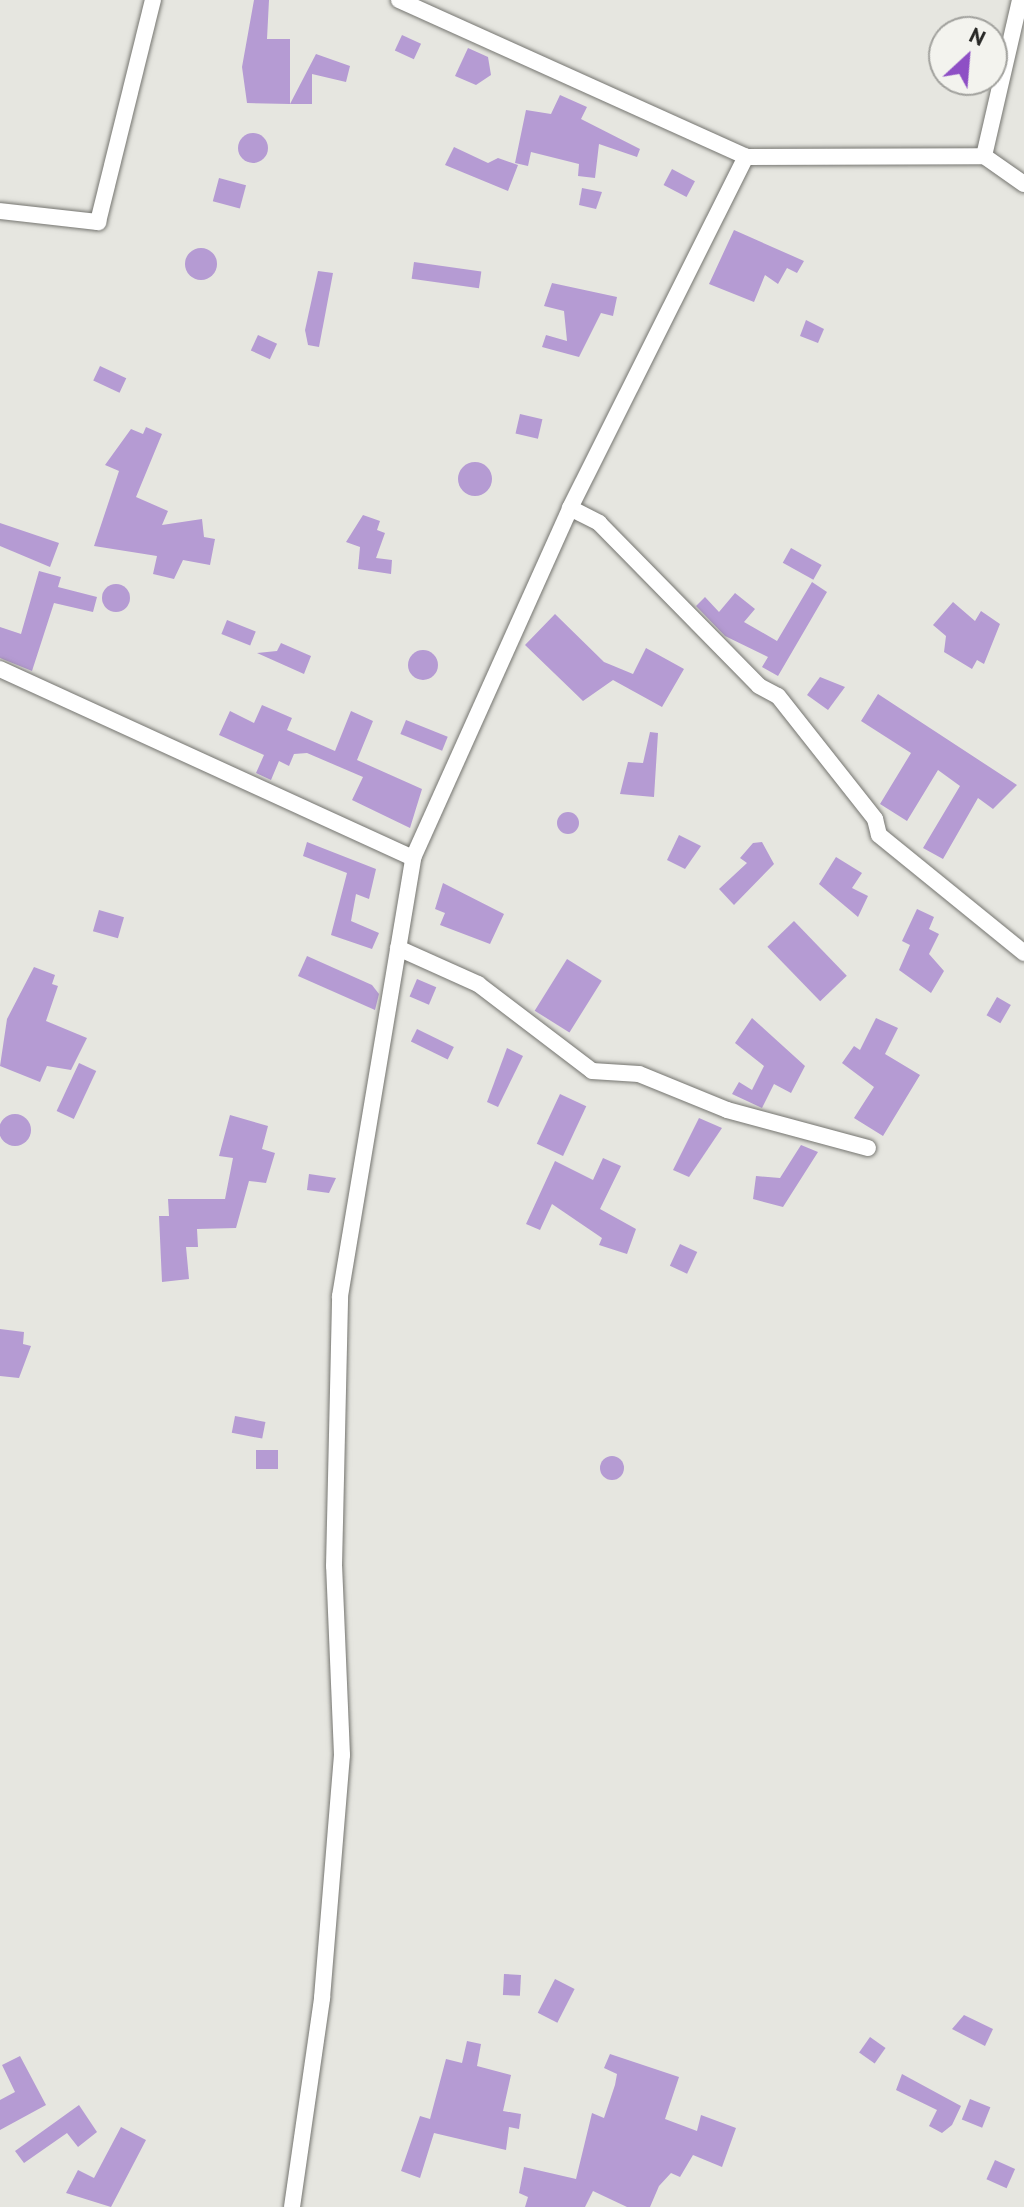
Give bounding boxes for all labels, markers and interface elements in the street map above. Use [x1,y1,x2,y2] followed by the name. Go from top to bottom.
[928,16,1008,96] north arrow
[965,20,990,52] text: N

